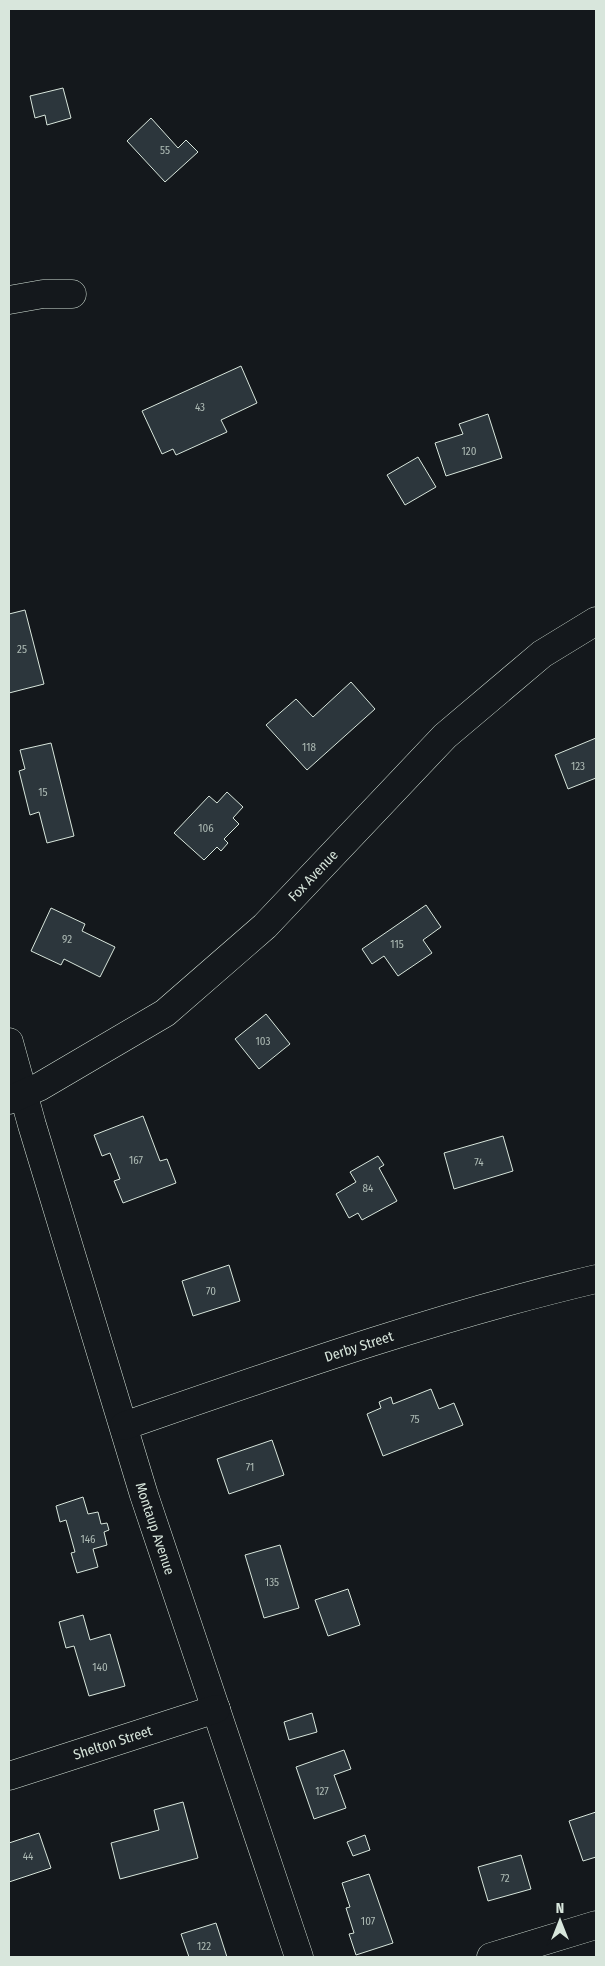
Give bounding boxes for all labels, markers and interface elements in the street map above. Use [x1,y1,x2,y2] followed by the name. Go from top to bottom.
[160,144,170,157] house number: 55
[195,401,205,414] house number: 43
[462,445,477,458] house number: 120
[17,643,27,656] house number: 25
[302,741,316,754] house number: 118
[571,760,585,773] house number: 123
[38,786,48,799] house number: 15
[198,822,214,835] house number: 106
[285,846,341,905] street label: Fox Avenue
[62,933,72,946] house number: 92
[390,938,404,951] house number: 115
[256,1035,270,1048] house number: 103
[129,1154,144,1167] house number: 167
[474,1156,484,1169] house number: 74
[363,1182,374,1195] house number: 84
[206,1285,216,1298] house number: 70
[322,1327,396,1365] street label: Derby Street
[410,1413,420,1426] house number: 75
[246,1461,254,1474] house number: 71
[132,1480,179,1577] street label: Montaup Avenue
[80,1533,96,1546] house number: 146
[265,1576,279,1589] house number: 135
[92,1661,108,1674] house number: 140
[71,1722,155,1763] street label: Shelton Street
[315,1785,329,1798] house number: 127
[23,1850,34,1863] house number: 44
[500,1872,510,1885] house number: 72
[535,1896,585,1946] north arrow
[556,1900,564,1917] text: N
[361,1915,376,1928] house number: 107
[197,1940,211,1953] house number: 122

